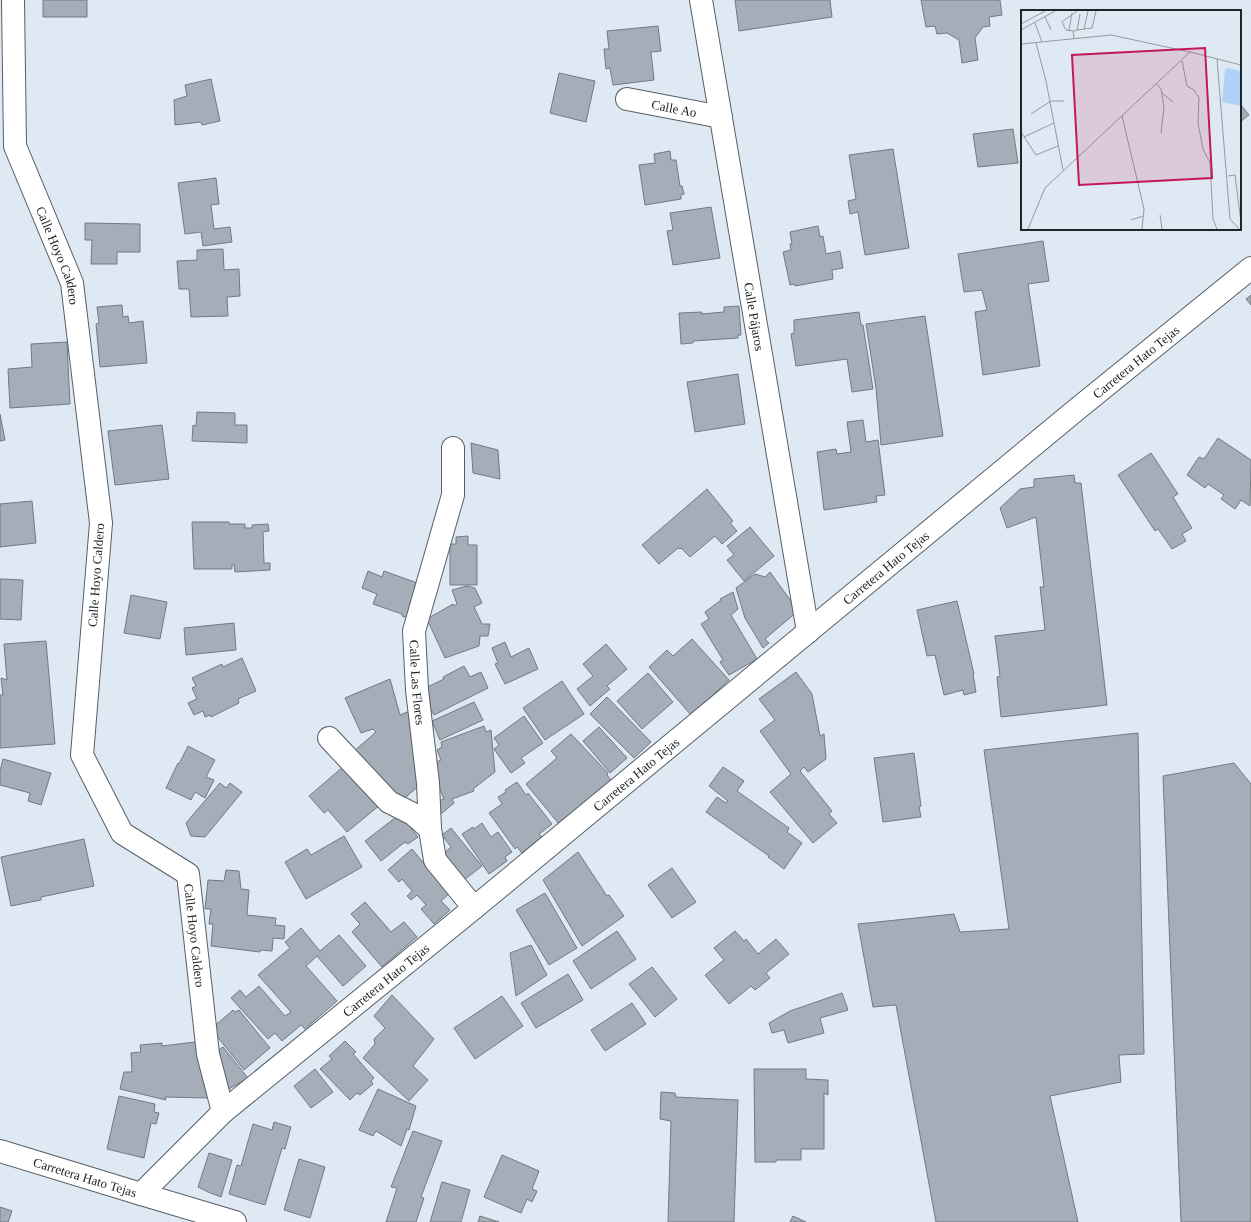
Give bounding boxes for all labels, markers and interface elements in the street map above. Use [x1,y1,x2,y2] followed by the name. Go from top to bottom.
[1021,10,1241,230] inset map
[650,96,698,120] street label: Calle Ao
[33,204,82,305] street label: Calle Hoyo Caldero
[741,281,768,352] street label: Calle Pájaros
[1089,322,1182,401] street label: Carretera Hato Tejas
[85,523,107,627] street label: Calle Hoyo Caldero
[839,528,932,607] street label: Carretera Hato Tejas
[407,639,429,726] street label: Calle Las Flores
[590,734,682,814] street label: Carretera Hato Tejas
[182,883,208,988] street label: Calle Hoyo Caldero
[339,940,432,1019] street label: Carretera Hato Tejas
[32,1154,139,1200] street label: Carretera Hato Tejas

